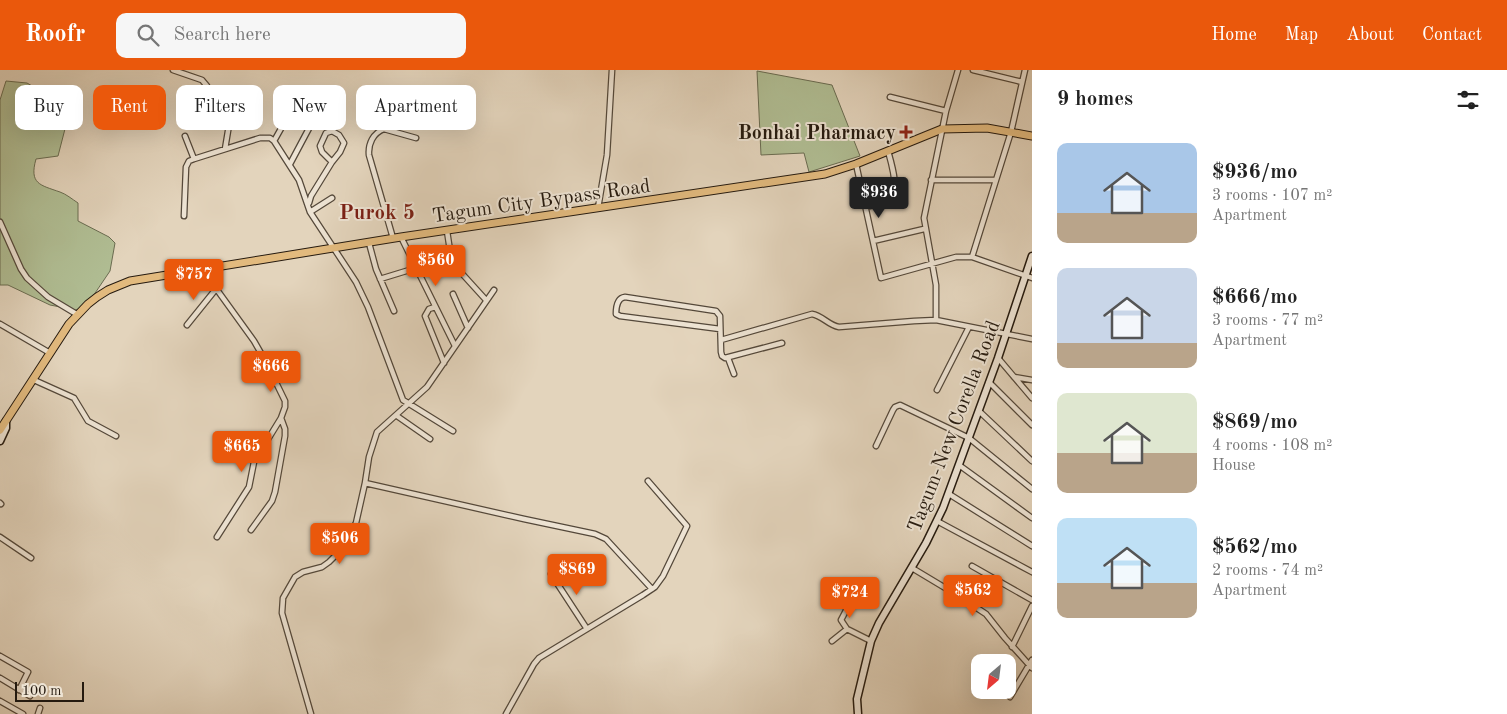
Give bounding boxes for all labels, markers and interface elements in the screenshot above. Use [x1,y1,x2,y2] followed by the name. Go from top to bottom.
[116,13,466,58] search box
[134,21,162,49] icon: search
[25,23,86,47] text: Roofr
[174,26,271,45] text: Search here
[1211,26,1257,44] text: Home
[1285,26,1318,44] text: Map
[1346,26,1394,44] text: About
[1422,26,1482,44] text: Contact
[15,85,83,130] chip: Buy
[93,85,166,130] chip: Rent
[176,85,263,130] chip: Filters
[273,85,346,130] chip: New
[356,85,476,130] chip: Apartment
[1454,86,1482,114] icon: filters
[1057,89,1133,110] text: 9 homes
[738,124,896,144] place label: Bonhai Pharmacy
[900,126,912,138] marker: Bonhai Pharmacy
[1212,162,1298,183] text: $936/mo
[1097,163,1157,223] icon: home
[849,176,909,219] pin: $936
[431,177,652,227] street label: Tagum City Bypass Road
[860,185,898,201] text: $936
[1212,188,1332,204] text: 3 rooms · 107 m²
[339,203,415,224] district label: Purok 5
[1212,208,1287,224] text: Apartment
[406,244,466,287] pin: $560
[417,253,455,269] text: $560
[164,258,224,301] pin: $757
[175,267,213,283] text: $757
[1212,287,1298,308] text: $666/mo
[1097,288,1157,348] icon: home
[1212,313,1323,329] text: 3 rooms · 77 m²
[905,318,1005,535] street label: Tagum-New Corella Road
[1212,333,1287,349] text: Apartment
[241,350,301,393] pin: $666
[252,359,290,375] text: $666
[1212,412,1298,433] text: $869/mo
[1097,413,1157,473] icon: home
[212,430,272,473] pin: $665
[1212,438,1332,454] text: 4 rooms · 108 m²
[223,439,261,455] text: $665
[1212,458,1255,474] text: House
[310,522,370,565] pin: $506
[321,531,359,547] text: $506
[1212,537,1298,558] text: $562/mo
[1097,538,1157,598] icon: home
[547,554,607,596] pin: $869
[558,562,596,578] text: $869
[1212,563,1323,579] text: 2 rooms · 74 m²
[943,574,1003,617] pin: $562
[820,576,880,619] pin: $724
[954,583,992,599] text: $562
[1212,583,1287,599] text: Apartment
[831,585,869,601] text: $724
[971,654,1016,699] north arrow
[971,654,1016,699] map controls
[15,679,84,702] scale bar
[22,684,61,698] text: 100 m

